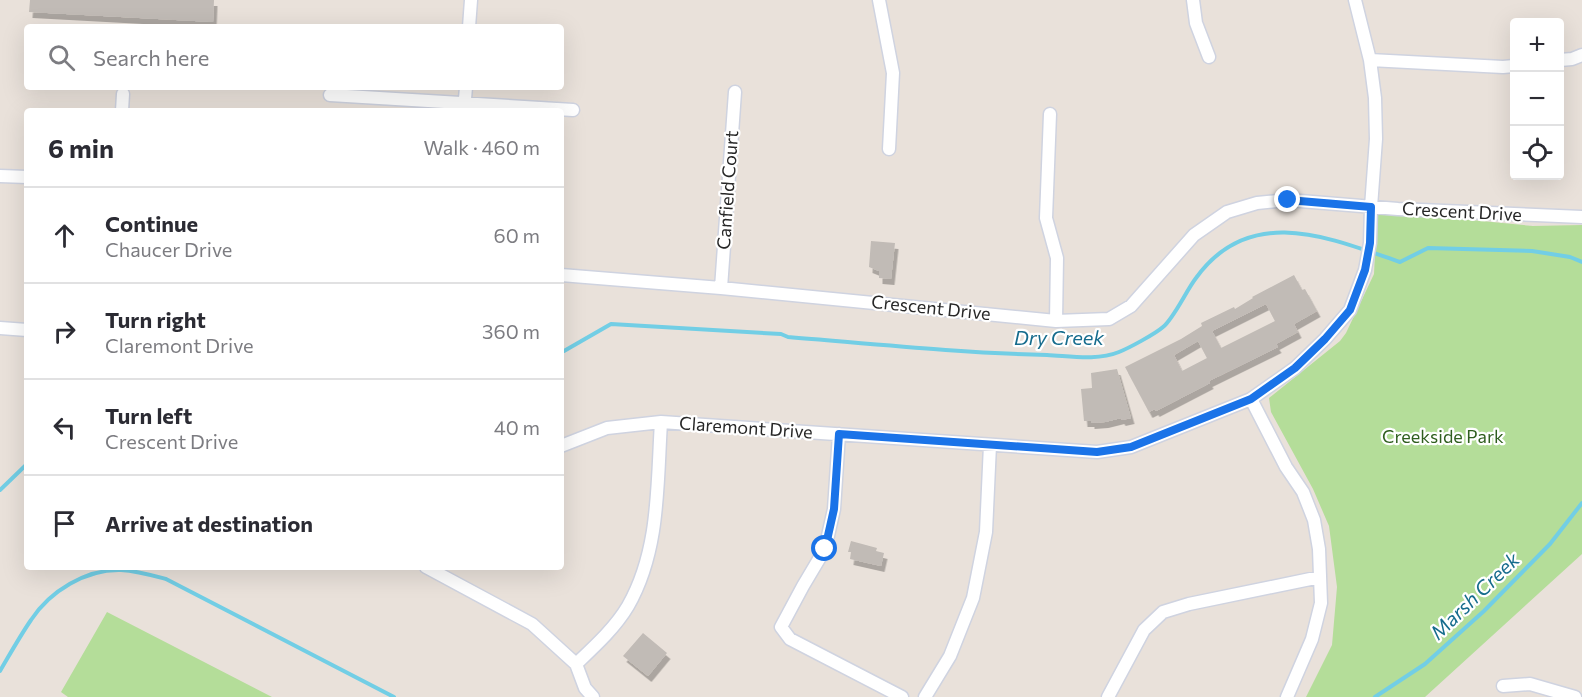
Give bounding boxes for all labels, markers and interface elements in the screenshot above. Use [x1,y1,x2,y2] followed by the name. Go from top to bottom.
[1510,18,1564,180] map controls
[1510,18,1564,72] button: +
[24,24,564,90] search box
[45,41,78,74] icon: search
[93,44,209,71] text: Search here
[1510,72,1564,126] button: −
[1510,126,1564,180] button: locate
[712,130,742,250] street label: Canfield Court
[48,132,114,163] text: 6 min
[423,135,540,159] text: Walk · 460 m
[1274,186,1300,212] route end
[1402,197,1523,225] street label: Crescent Drive
[105,210,198,237] text: Continue
[48,219,81,252] icon: ahead
[494,223,540,247] text: 60 m
[105,237,232,261] text: Chaucer Drive
[870,290,992,324] street label: Crescent Drive
[105,306,206,333] text: Turn right
[48,315,81,348] icon: right
[482,319,540,343] text: 360 m
[1014,325,1105,349] water label: Dry Creek
[105,333,254,357] text: Claremont Drive
[105,402,192,429] text: Turn left
[48,411,81,444] icon: left
[679,411,814,443] street label: Claremont Drive
[494,415,540,439] text: 40 m
[1382,425,1504,447] park label: Creekside Park
[105,429,238,453] text: Crescent Drive
[48,507,81,540] icon: arrive
[105,510,313,537] text: Arrive at destination
[811,535,837,561] route start
[1425,546,1525,644] water label: Marsh Creek

